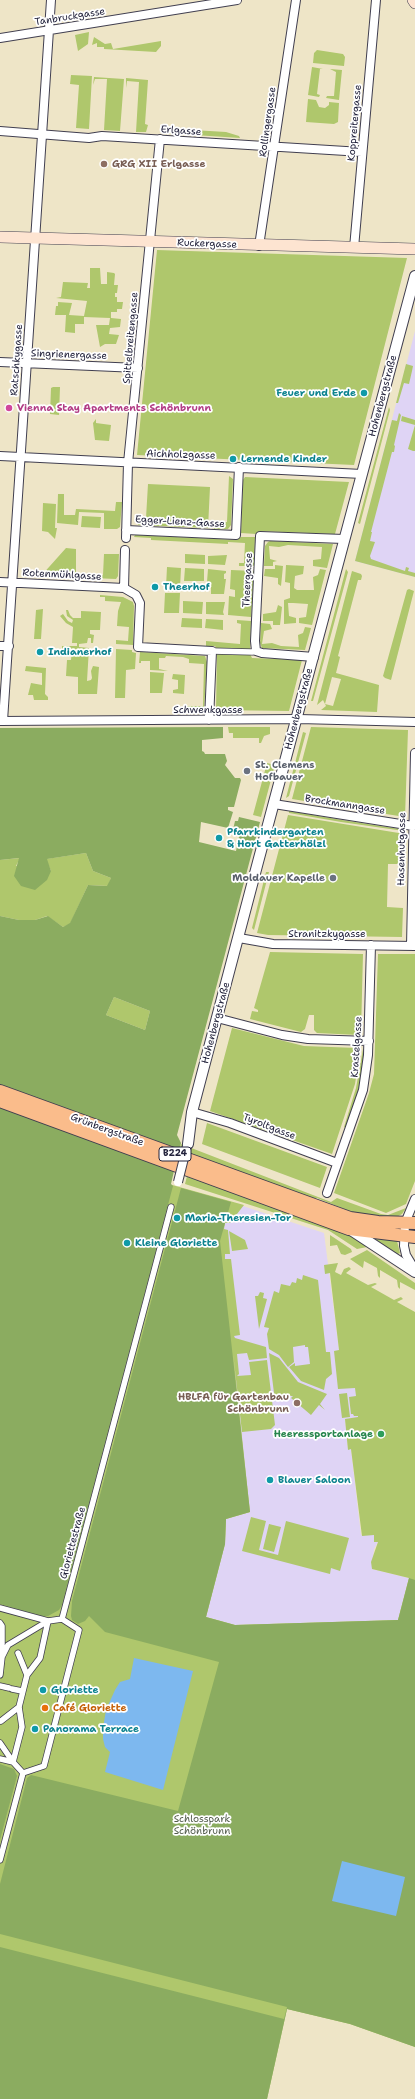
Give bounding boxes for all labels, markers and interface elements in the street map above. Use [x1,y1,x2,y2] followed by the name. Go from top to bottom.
[34,6,106,28] street label: Tanbruckgasse
[346,84,364,162] street label: Koppreitergasse
[257,86,279,158] street label: Rollingergasse
[160,124,202,138] street label: Erlgasse
[112,158,206,170] place label: GRG XII Erlgasse
[99,159,109,169] marker: GRG XII Erlgasse
[177,237,237,251] street label: Ruckergasse
[121,292,141,384] street label: Spittelbreitengasse
[9,324,25,396] street label: Ratschkygasse
[31,348,107,362] street label: Singrienergasse
[366,354,400,438] street label: Hohenbergstraße
[276,387,356,399] place label: Feuer und Erde
[359,388,369,398] marker: Feuer und Erde
[17,402,211,414] place label: Vienna Stay Apartments Schönbrunn
[4,403,14,413] marker: Vienna Stay Apartments Schönbrunn
[146,448,216,462] street label: Aichholzgasse
[241,453,327,465] place label: Lernende Kinder
[228,454,238,464] marker: Lernende Kinder
[135,514,225,530] street label: Egger-Lienz-Gasse
[241,552,255,608] street label: Theergasse
[22,567,102,583] street label: Rotenmühlgasse
[163,581,210,593] place label: Theerhof
[150,582,160,592] marker: Theerhof
[48,646,111,658] place label: Indianerhof
[35,647,45,657] marker: Indianerhof
[282,667,316,751] street label: Hohenbergstraße
[173,704,243,716] street label: Schwenkgasse
[255,759,314,782] place label: St. Clemens Hofbauer
[242,766,252,776] marker: St. Clemens Hofbauer
[304,793,386,817] street label: Brockmanngasse
[395,812,409,886] street label: Hasenhutgasse
[227,826,326,850] place label: Pfarrkindergarten & Hort Gatterhölzl
[214,833,224,843] marker: Pfarrkindergarten & Hort Gatterhölzl
[232,872,325,884] place label: Moldauer Kapelle
[328,873,338,883] marker: Moldauer Kapelle
[288,928,366,940] street label: Stranitzkygasse
[199,981,233,1065] street label: Hohenbergstraße
[349,1016,365,1078] street label: Krastelgasse
[69,1111,145,1149] street label: Grünbergstraße
[241,1111,297,1143] street label: Tyroltgasse
[159,1147,191,1161] road number: B224
[185,1212,291,1224] place label: Maria-Theresien-Tor
[172,1213,182,1223] marker: Maria-Theresien-Tor
[135,1237,218,1249] place label: Kleine Gloriette
[122,1238,132,1248] marker: Kleine Gloriette
[178,1391,289,1414] place label: HBLFA für Gartenbau Schönbrunn
[292,1398,302,1408] marker: HBLFA für Gartenbau Schönbrunn
[274,1428,373,1440] place label: Heeressportanlage
[376,1429,386,1439] marker: Heeressportanlage
[278,1474,351,1486] place label: Blauer Saloon
[265,1475,275,1485] marker: Blauer Saloon
[58,1506,88,1580] street label: Gloriettestraße
[51,1684,99,1696] place label: Gloriette
[38,1685,48,1695] marker: Gloriette
[53,1702,126,1714] place label: Café Gloriette
[40,1703,50,1713] marker: Café Gloriette
[43,1723,139,1735] place label: Panorama Terrace
[30,1724,40,1734] marker: Panorama Terrace
[174,1813,230,1836] park label: Schlosspark Schönbrunn

